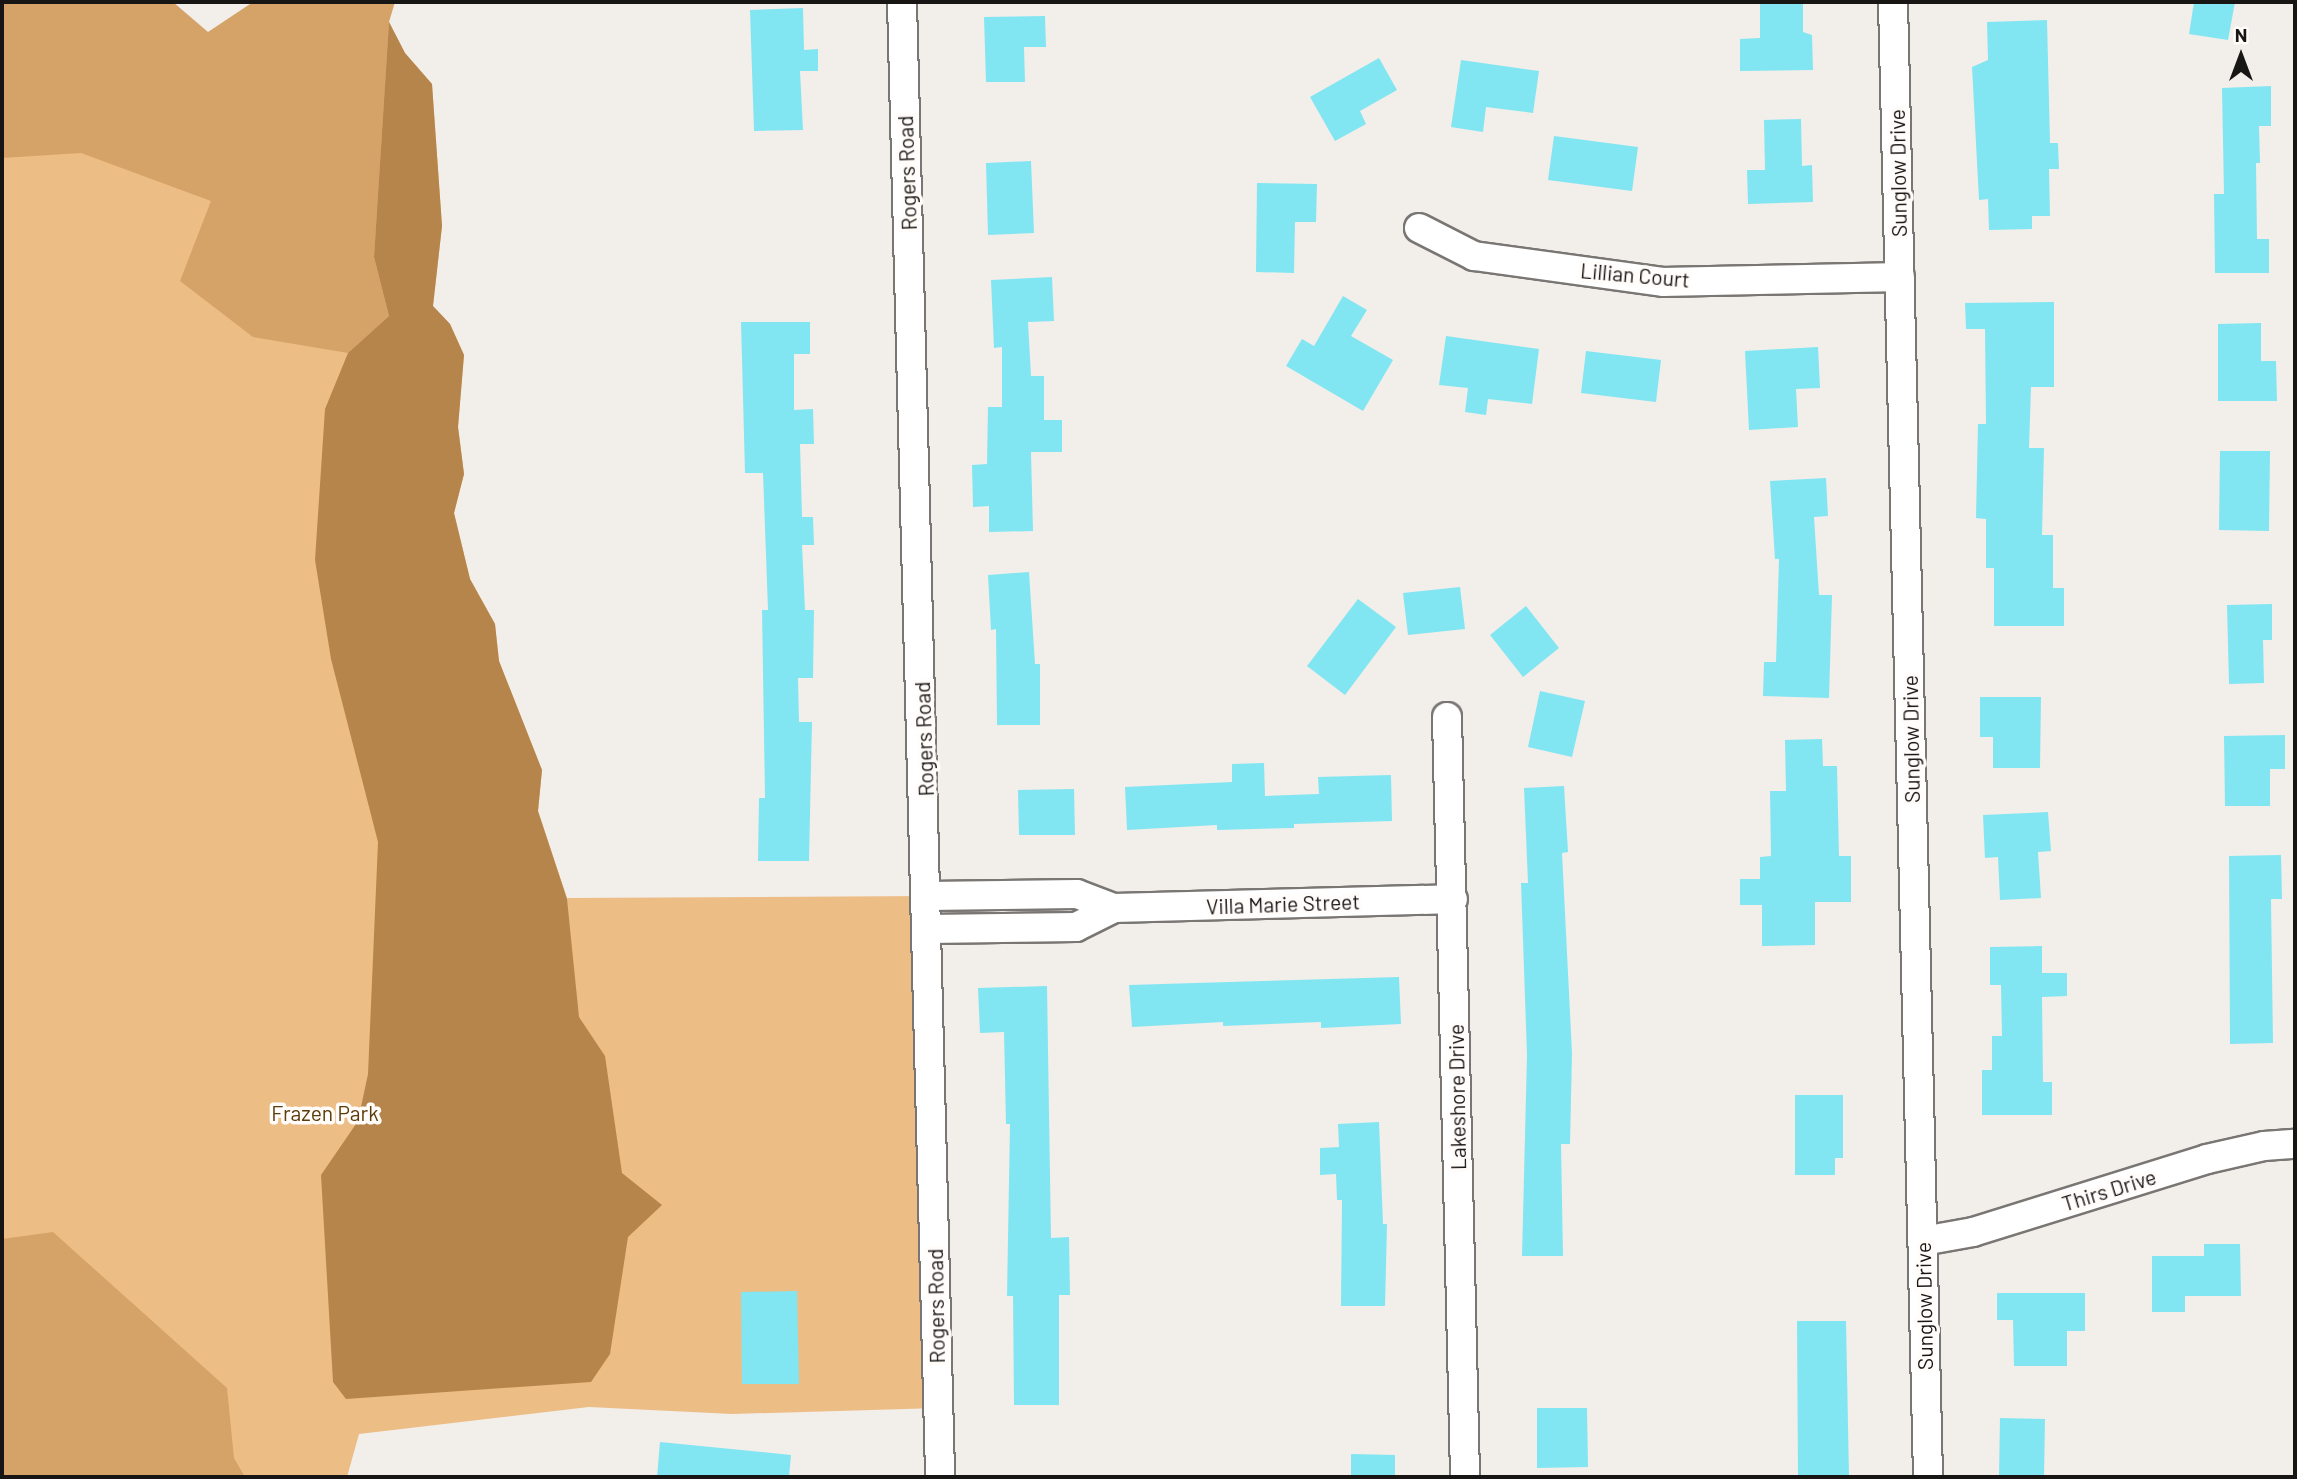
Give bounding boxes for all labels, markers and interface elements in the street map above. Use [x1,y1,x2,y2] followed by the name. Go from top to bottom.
[2206,21,2276,91] north arrow
[2235,23,2247,46] text: N
[1884,109,1912,237] street label: Sunglow Drive
[892,115,922,231] street label: Rogers Road
[1579,258,1691,292] street label: Lillian Court
[1897,675,1925,803] street label: Sunglow Drive
[909,681,939,797] street label: Rogers Road
[1206,889,1360,919] street label: Villa Marie Street
[1443,1024,1471,1170] street label: Lakeshore Drive
[271,1100,379,1126] park label: Frazen Park
[2059,1164,2159,1216] street label: Thirs Drive
[1910,1242,1938,1370] street label: Sunglow Drive
[922,1248,950,1364] street label: Rogers Road

